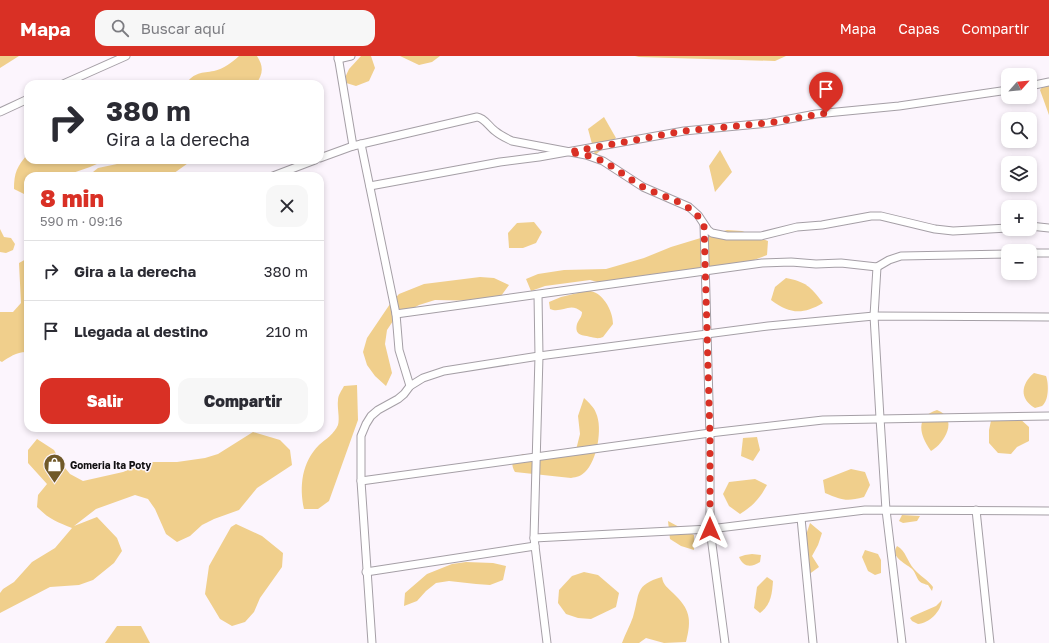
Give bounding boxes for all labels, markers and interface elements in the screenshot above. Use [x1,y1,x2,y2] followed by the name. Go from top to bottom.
[95,10,375,46] search box
[20,17,71,40] text: Mapa
[109,17,131,39] icon: search
[141,19,225,37] text: Buscar aquí
[840,20,876,37] text: Mapa
[898,20,940,37] text: Capas
[962,20,1029,37] text: Compartir
[1001,68,1037,104] north arrow
[1001,68,1037,280] map controls
[809,72,843,113] pin
[815,78,837,100] icon: arrive
[106,94,191,127] text: 380 m
[40,96,92,148] icon: right
[1001,112,1037,148] button: search
[106,128,250,150] text: Gira a la derecha
[1001,156,1037,192] button: layers
[40,183,104,212] text: 8 min
[266,185,308,227] button: close
[1001,200,1037,236] button: +
[40,213,123,229] text: 590 m · 09:16
[1001,244,1037,280] button: −
[40,260,62,282] icon: right
[74,262,196,280] text: Gira a la derecha
[264,262,308,280] text: 380 m
[40,320,62,342] icon: arrive
[74,322,208,340] text: Llegada al destino
[266,322,308,340] text: 210 m
[40,378,170,424] button: Salir
[178,378,308,424] button: Compartir
[41,452,67,485] shop icon: Gomeria Ita Poty
[70,459,151,471] place label: Gomeria Ita Poty
[689,508,731,550] position arrow

